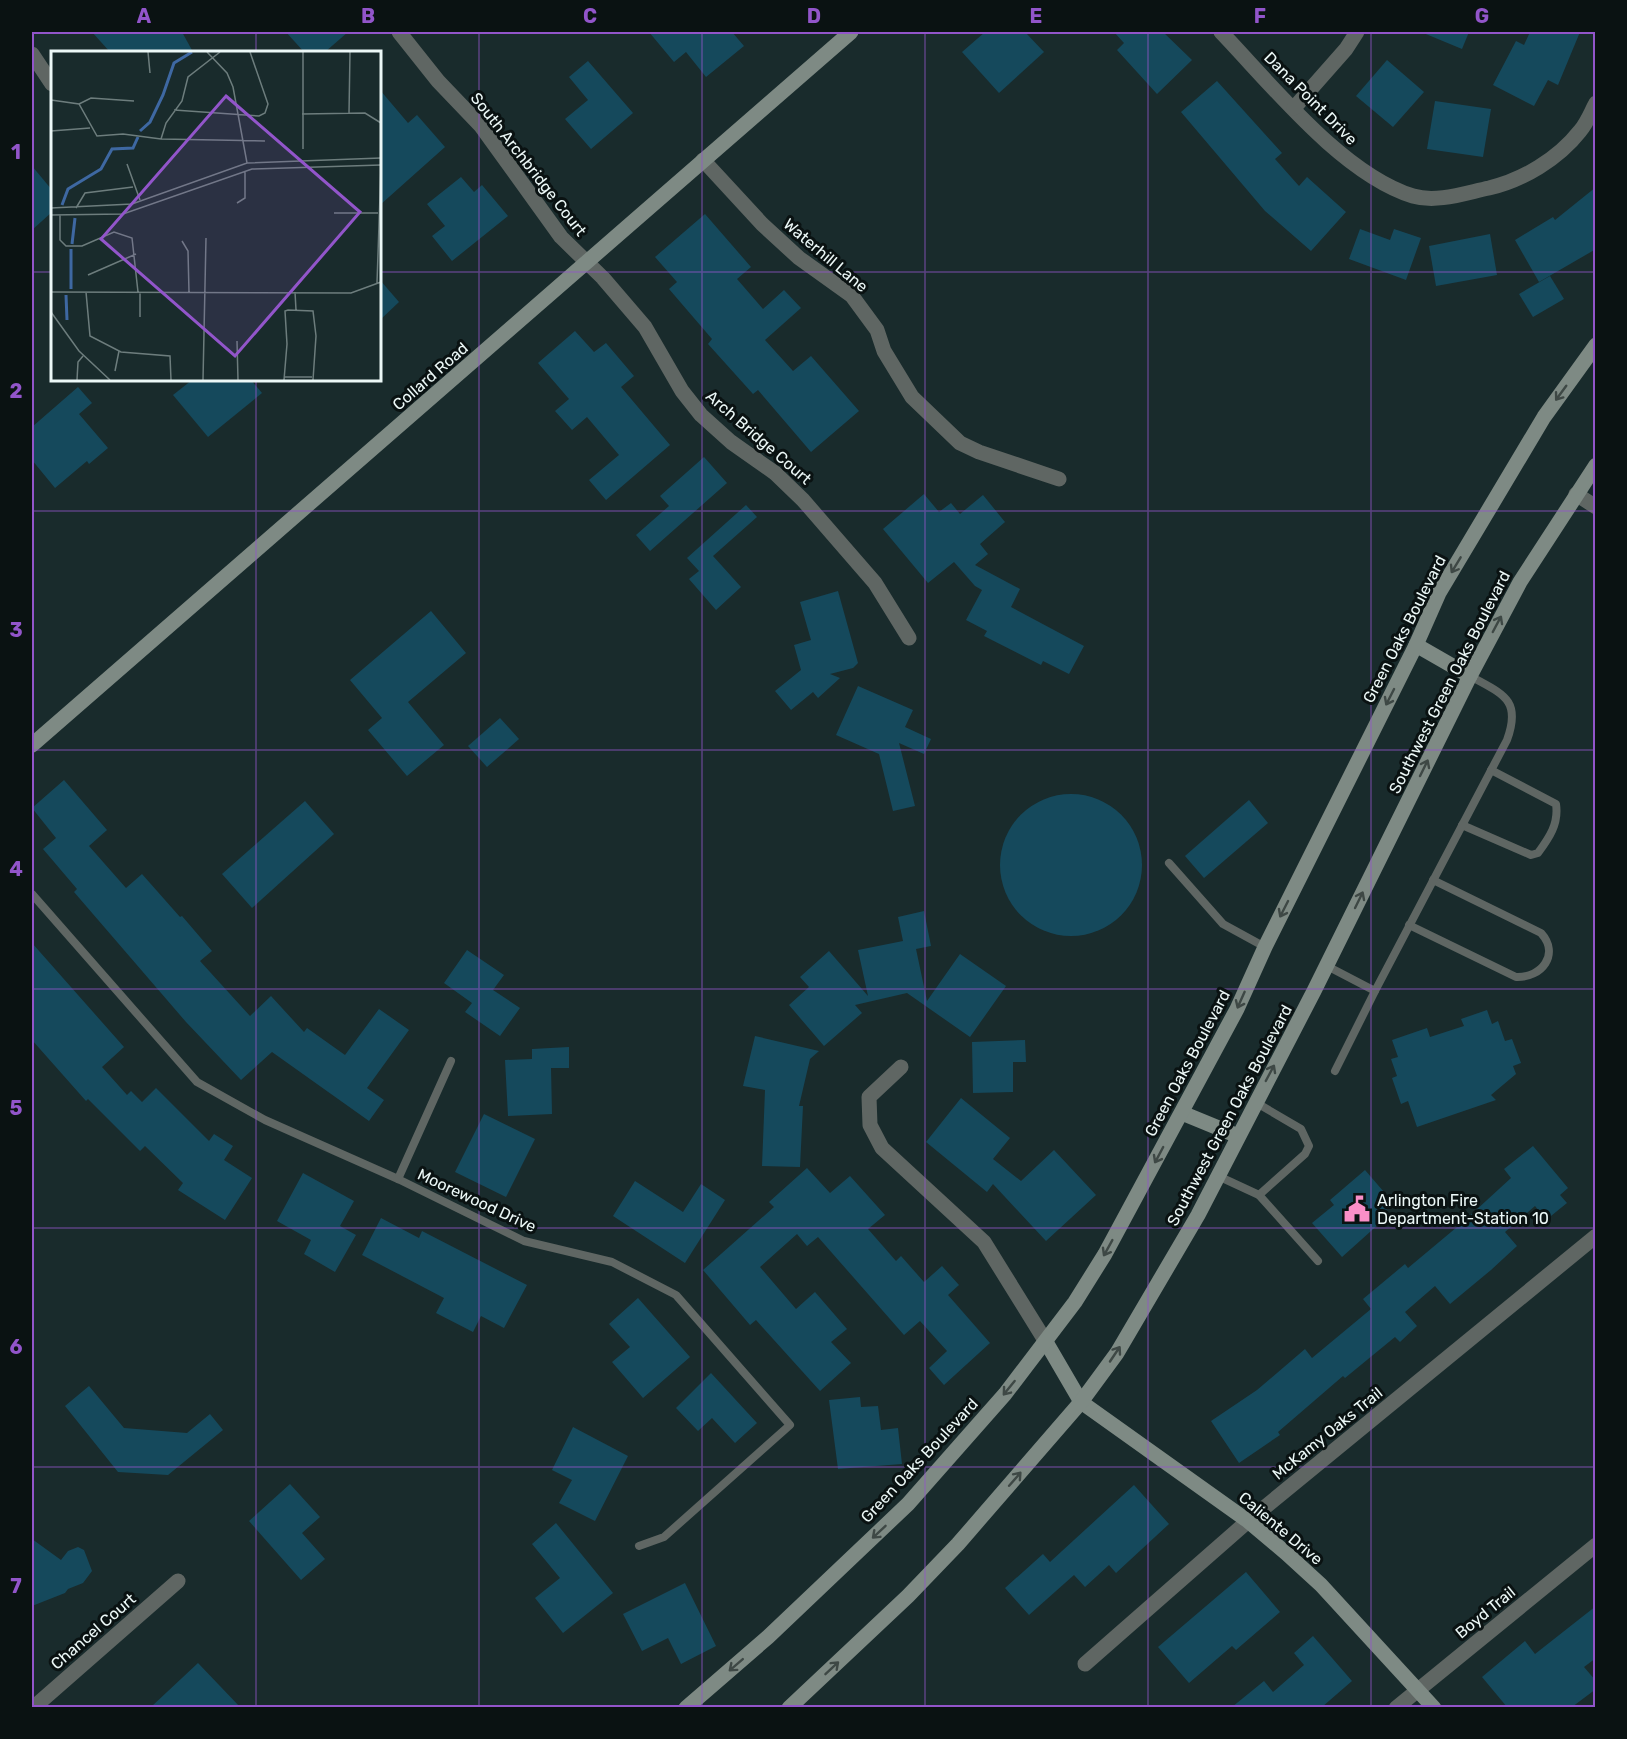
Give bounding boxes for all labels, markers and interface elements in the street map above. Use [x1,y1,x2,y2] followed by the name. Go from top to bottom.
[137,4,152,28] text: A
[361,4,375,28] text: B
[583,4,597,28] text: C
[807,4,821,28] text: D
[1030,4,1042,28] text: E
[1254,4,1266,28] text: F
[1475,4,1489,28] text: G
[1260,48,1361,149] street label: Dana Point Drive
[51,51,381,381] inset map
[467,89,590,240] street label: South Archbridge Court
[11,140,21,164] text: 1
[780,215,872,296] street label: Waterhill Lane
[389,338,472,414] street label: Collard Road
[10,379,23,403] text: 2
[1555,384,1567,400] one-way arrow
[702,386,815,488] street label: Arch Bridge Court
[1359,552,1450,706] street label: Green Oaks Boulevard
[1450,556,1462,573] one-way arrow
[1385,568,1514,797] street label: Southwest Green Oaks Boulevard
[1492,616,1503,634] one-way arrow
[9,618,23,642] text: 3
[1384,688,1396,705] one-way arrow
[1419,760,1431,778] one-way arrow
[9,857,23,881] text: 4
[1354,891,1366,909] one-way arrow
[1278,900,1290,917] one-way arrow
[1141,987,1234,1140] street label: Green Oaks Boulevard
[1235,991,1246,1009] one-way arrow
[1163,1001,1296,1229] street label: Southwest Green Oaks Boulevard
[1265,1065,1277,1083] one-way arrow
[10,1096,23,1120] text: 5
[1153,1146,1165,1163] one-way arrow
[414,1165,539,1236] street label: Moorewood Drive
[1377,1191,1549,1228] place label: Arlington Fire Department-Station 10
[1342,1194,1372,1224] public building icon: Arlington Fire Department-Station 10
[1102,1239,1113,1257] one-way arrow
[9,1335,23,1359] text: 6
[1109,1346,1122,1363] one-way arrow
[1003,1380,1016,1396] one-way arrow
[1268,1383,1386,1484] street label: McKamy Oaks Trail
[857,1394,982,1526] street label: Green Oaks Boulevard
[1007,1471,1021,1487] one-way arrow
[1235,1488,1326,1569] street label: Caliente Drive
[871,1525,886,1539] one-way arrow
[10,1574,22,1598] text: 7
[1451,1582,1519,1642] street label: Boyd Trail
[47,1589,140,1673] street label: Chancel Court
[729,1658,744,1672] one-way arrow
[824,1660,839,1675] one-way arrow

